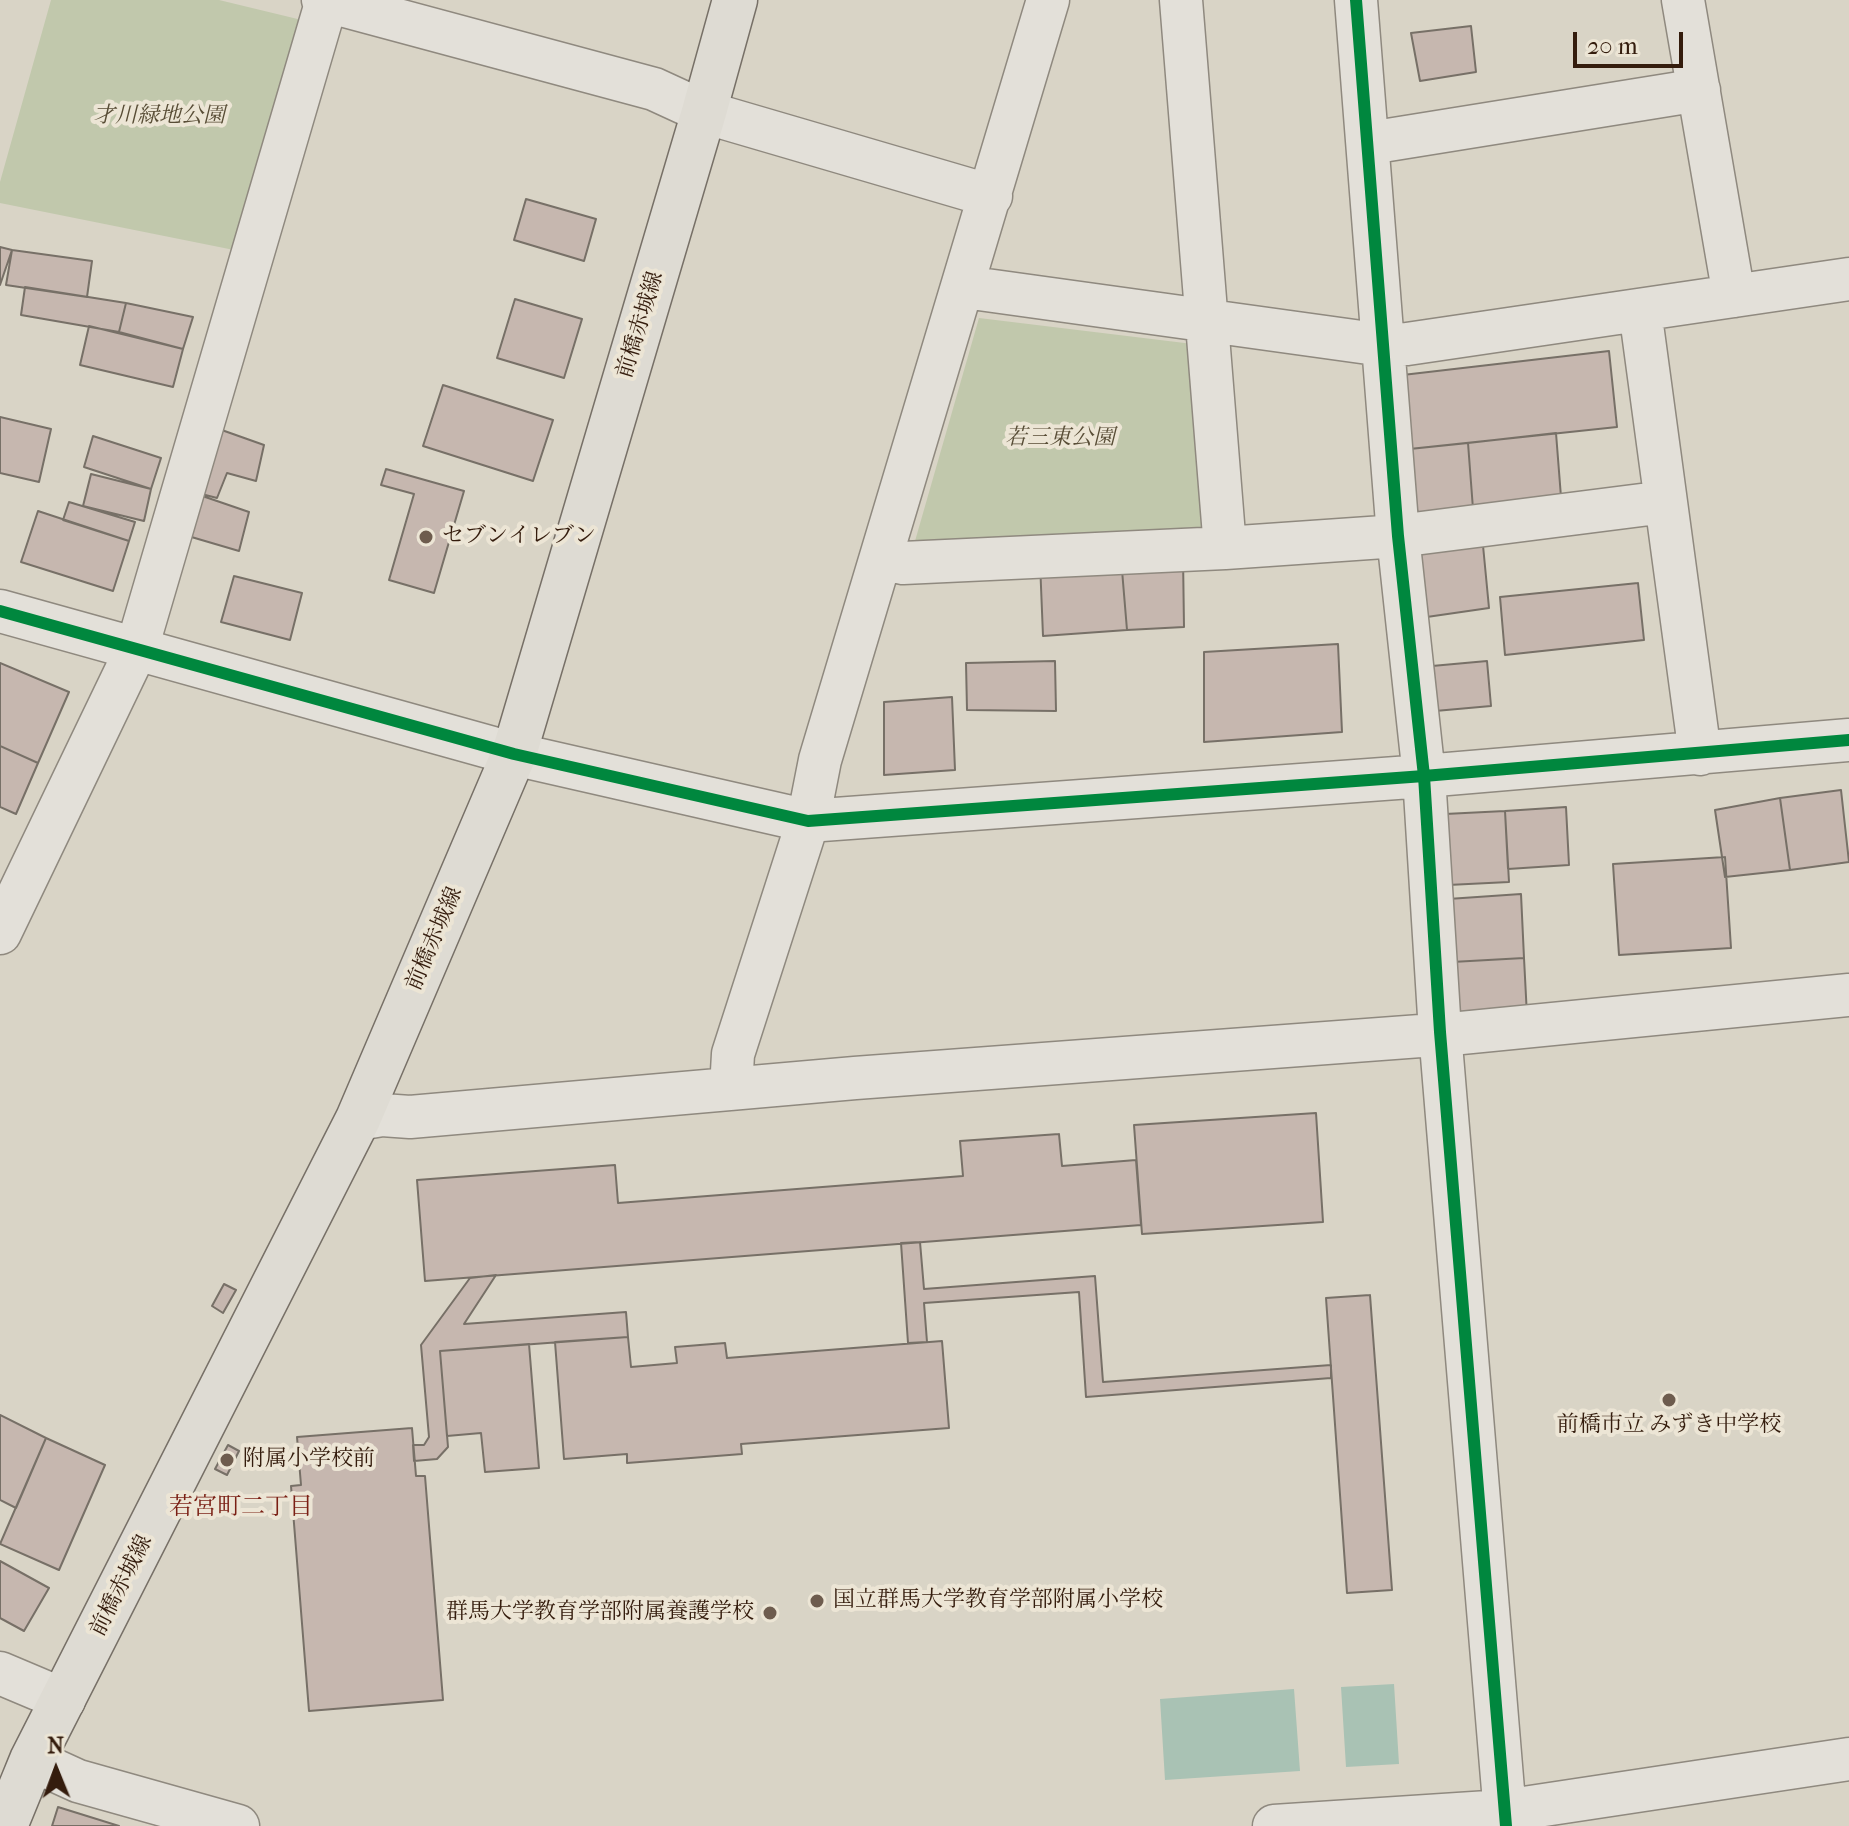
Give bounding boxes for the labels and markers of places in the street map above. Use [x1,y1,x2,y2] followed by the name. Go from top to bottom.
[442,524,596,550] place label: セブンイレブン
[417,528,435,546] marker: セブンイレブン
[1660,1391,1678,1409] marker: 前橋市立 みずき中学校
[1557,1413,1781,1439] place label: 前橋市立 みずき中学校
[243,1447,375,1473] place label: 附属小学校前
[218,1451,236,1469] marker: 附属小学校前
[833,1588,1163,1614] place label: 国立群馬大学教育学部附属小学校
[808,1592,826,1610] marker: 国立群馬大学教育学部附属小学校
[446,1600,754,1626] place label: 群馬大学教育学部附属養護学校
[761,1604,779,1622] marker: 群馬大学教育学部附属養護学校

